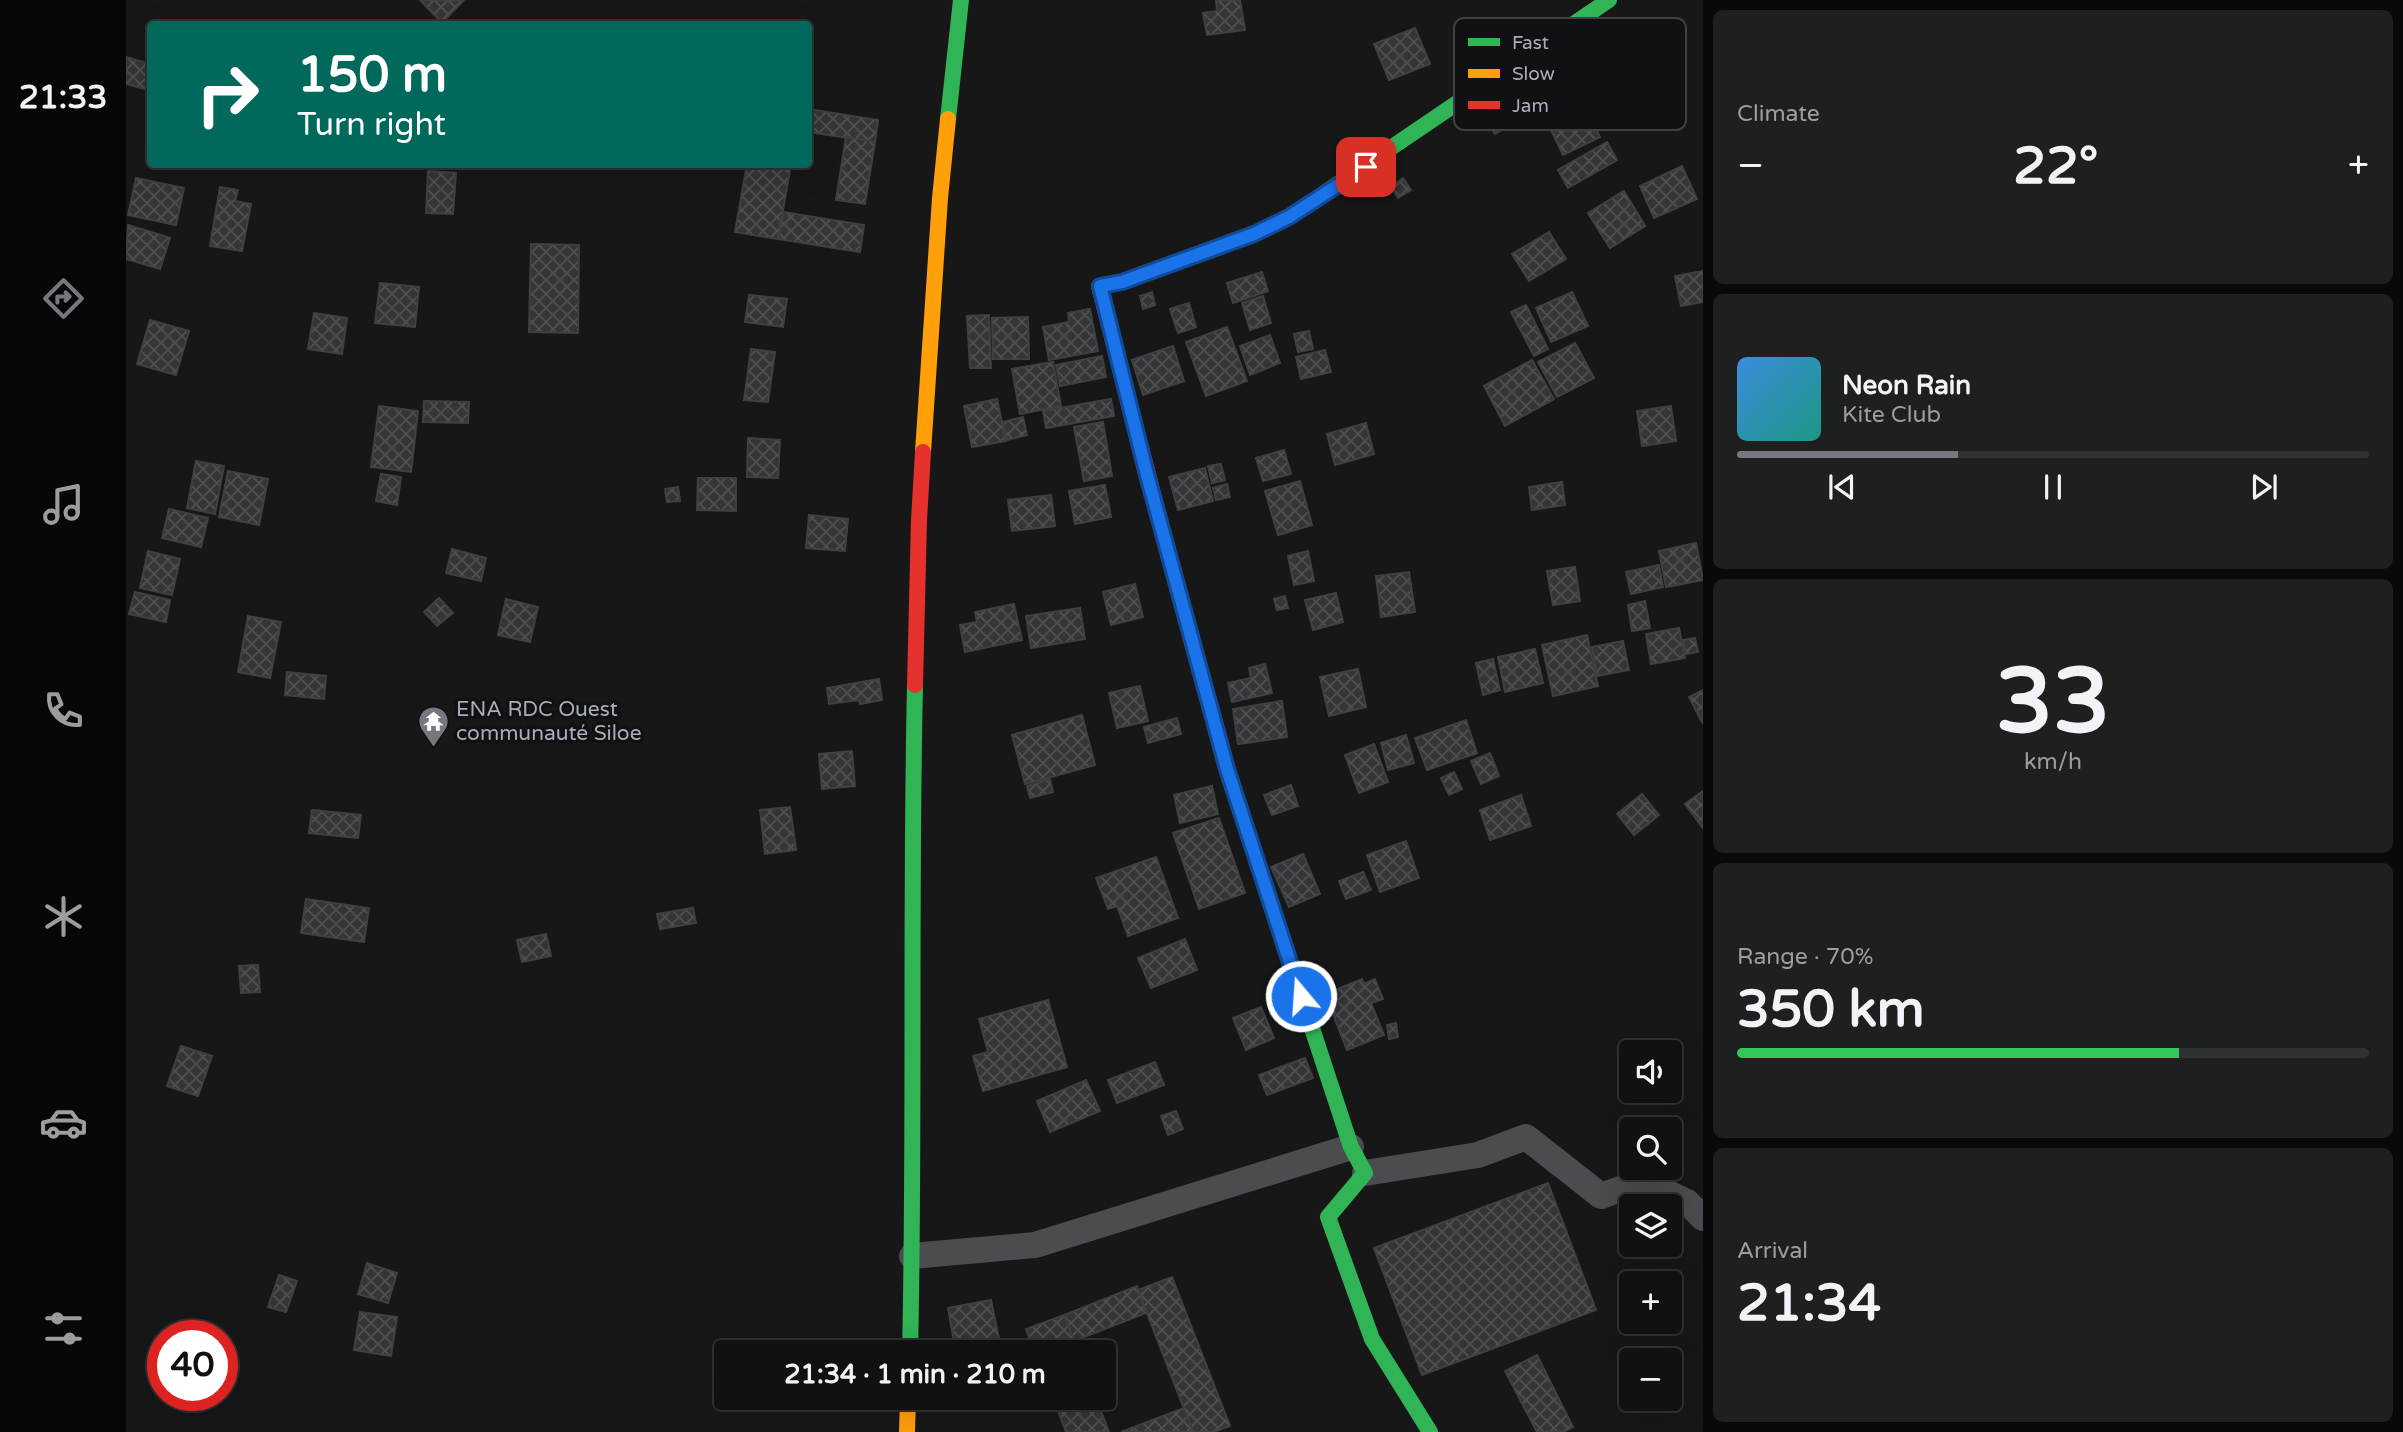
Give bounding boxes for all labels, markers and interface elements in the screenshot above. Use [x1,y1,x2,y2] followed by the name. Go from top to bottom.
[1454,18,1686,130] legend
[1512,32,1549,54] text: Fast
[297,46,447,105] text: 150 m
[182,49,273,140] icon: right
[1512,63,1555,85] text: Slow
[19,79,107,117] text: 21:33
[1512,95,1549,117] text: Jam
[1737,100,1820,128] text: Climate
[297,106,446,144] text: Turn right
[2013,135,2098,198] text: 22°
[1336,137,1396,197] pin
[1737,143,1764,189] text: −
[2348,143,2369,189] text: +
[1347,148,1385,186] icon: arrive
[39,274,88,323] icon: directions
[1842,370,1971,401] text: Neon Rain
[1842,401,1941,429] text: Kite Club
[1823,468,1861,506] icon: previous
[2034,468,2072,506] icon: pause
[2245,468,2283,506] icon: next
[39,480,88,529] icon: music
[1996,647,2110,757] text: 33
[39,686,88,735] icon: phone
[456,697,642,746] place label: ENA RDC Ouest communauté Siloe
[416,704,450,748] temple icon: ENA RDC Ouest communauté Siloe
[2024,748,2082,776] text: km/h
[39,892,88,941] icon: climate
[1737,943,1873,971] text: Range · 70%
[1264,959,1338,1033] position arrow
[1737,978,1925,1041] text: 350 km
[1619,1040,1682,1411] map controls
[1619,1040,1682,1103] button: sound
[39,1098,88,1147] icon: car
[1619,1117,1682,1180] button: search
[1619,1194,1682,1257] button: layers
[1737,1237,1808,1265] text: Arrival
[1619,1271,1682,1334] button: +
[1737,1272,1881,1335] text: 21:34
[39,1304,88,1353] icon: filters
[147,1320,238,1411] speed limit sign: 40
[1619,1348,1682,1411] button: −
[784,1359,1046,1390] text: 21:34 · 1 min · 210 m

